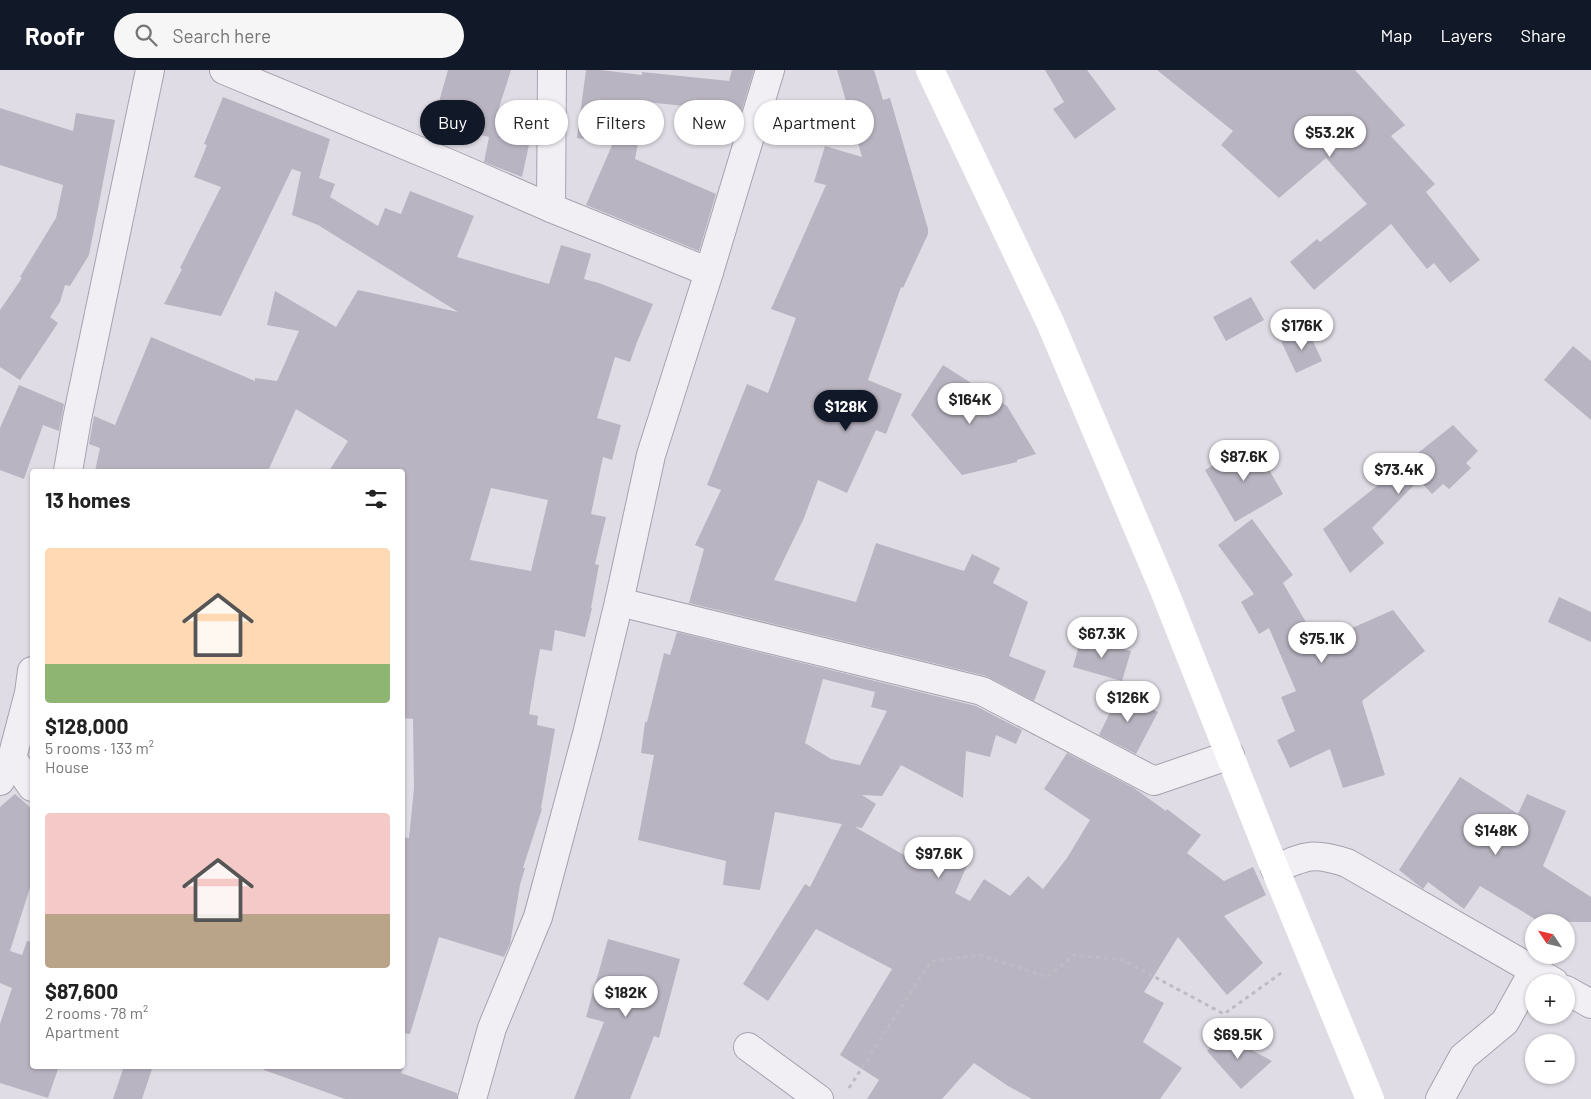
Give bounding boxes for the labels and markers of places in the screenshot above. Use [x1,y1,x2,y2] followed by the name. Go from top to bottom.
[1289,116,1371,158] pin: $53.2K
[1267,308,1337,351] pin: $176K
[935,382,1005,425] pin: $164K
[811,390,881,432] pin: $128K
[1203,440,1285,482] pin: $87.6K
[1358,452,1440,495] pin: $73.4K
[1061,616,1143,659] pin: $67.3K
[1281,622,1363,664] pin: $75.1K
[1093,680,1163,723] pin: $126K
[1461,814,1531,856] pin: $148K
[898,836,980,879] pin: $97.6K
[591,976,661,1018] pin: $182K
[1197,1018,1279,1060] pin: $69.5K

